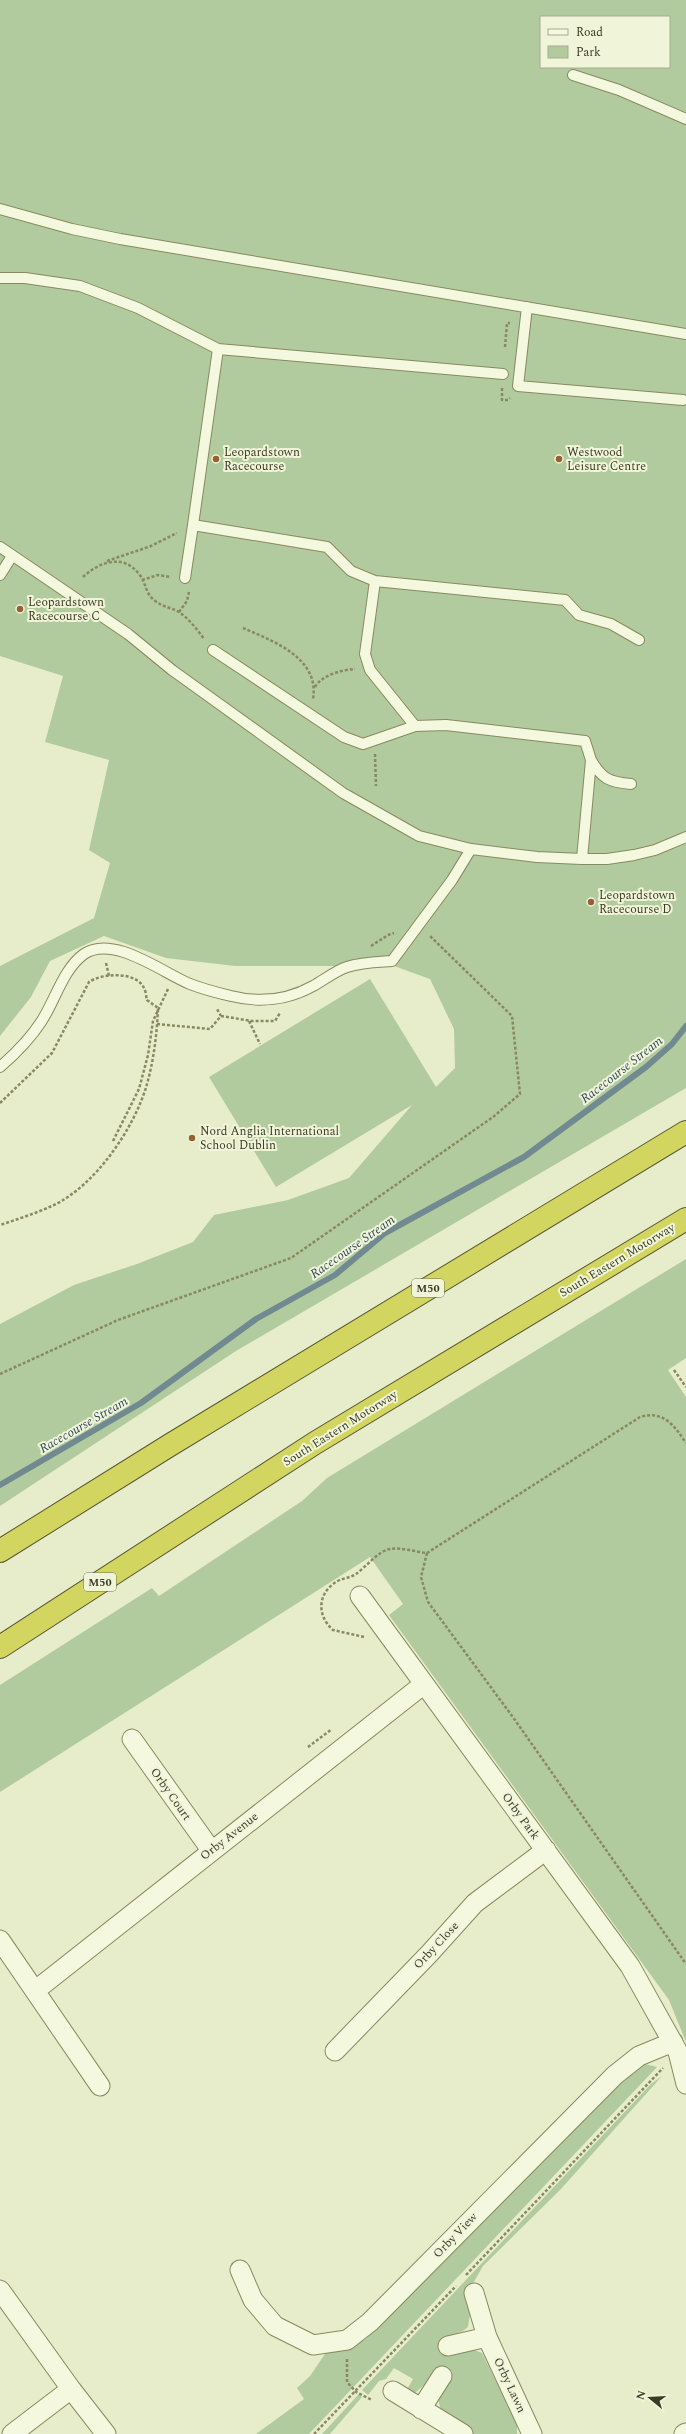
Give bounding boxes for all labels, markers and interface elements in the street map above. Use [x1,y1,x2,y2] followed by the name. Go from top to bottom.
[540,16,670,68] legend
[576,23,603,42] text: Road
[576,43,601,62] text: Park
[224,443,300,476] place label: Leopardstown Racecourse
[567,443,646,476] place label: Westwood Leisure Centre
[211,454,221,464] marker: Leopardstown Racecourse
[554,454,564,464] marker: Westwood Leisure Centre
[28,593,104,626] place label: Leopardstown Racecourse C
[15,604,25,614] marker: Leopardstown Racecourse C
[599,886,675,919] place label: Leopardstown Racecourse D
[586,897,596,907] marker: Leopardstown Racecourse D
[576,1031,667,1108] water label: Racecourse Stream
[200,1122,339,1155] place label: Nord Anglia International School Dublin
[187,1133,197,1143] marker: Nord Anglia International School Dublin
[306,1210,399,1284] water label: Racecourse Stream
[556,1218,680,1302] street label: South Eastern Motorway
[412,1279,444,1297] road number: M50
[279,1385,402,1471] street label: South Eastern Motorway
[35,1391,132,1458] water label: Racecourse Stream
[84,1573,116,1591] road number: M50
[145,1764,196,1825] street label: Orby Court
[497,1789,545,1844] street label: Orby Park
[196,1807,263,1865] street label: Orby Avenue
[409,1917,464,1974] street label: Orby Close
[429,2207,483,2263] street label: Orby View
[488,2354,531,2416] street label: Orby Lawn
[630,2378,670,2418] north arrow
[631,2388,650,2402] text: N

